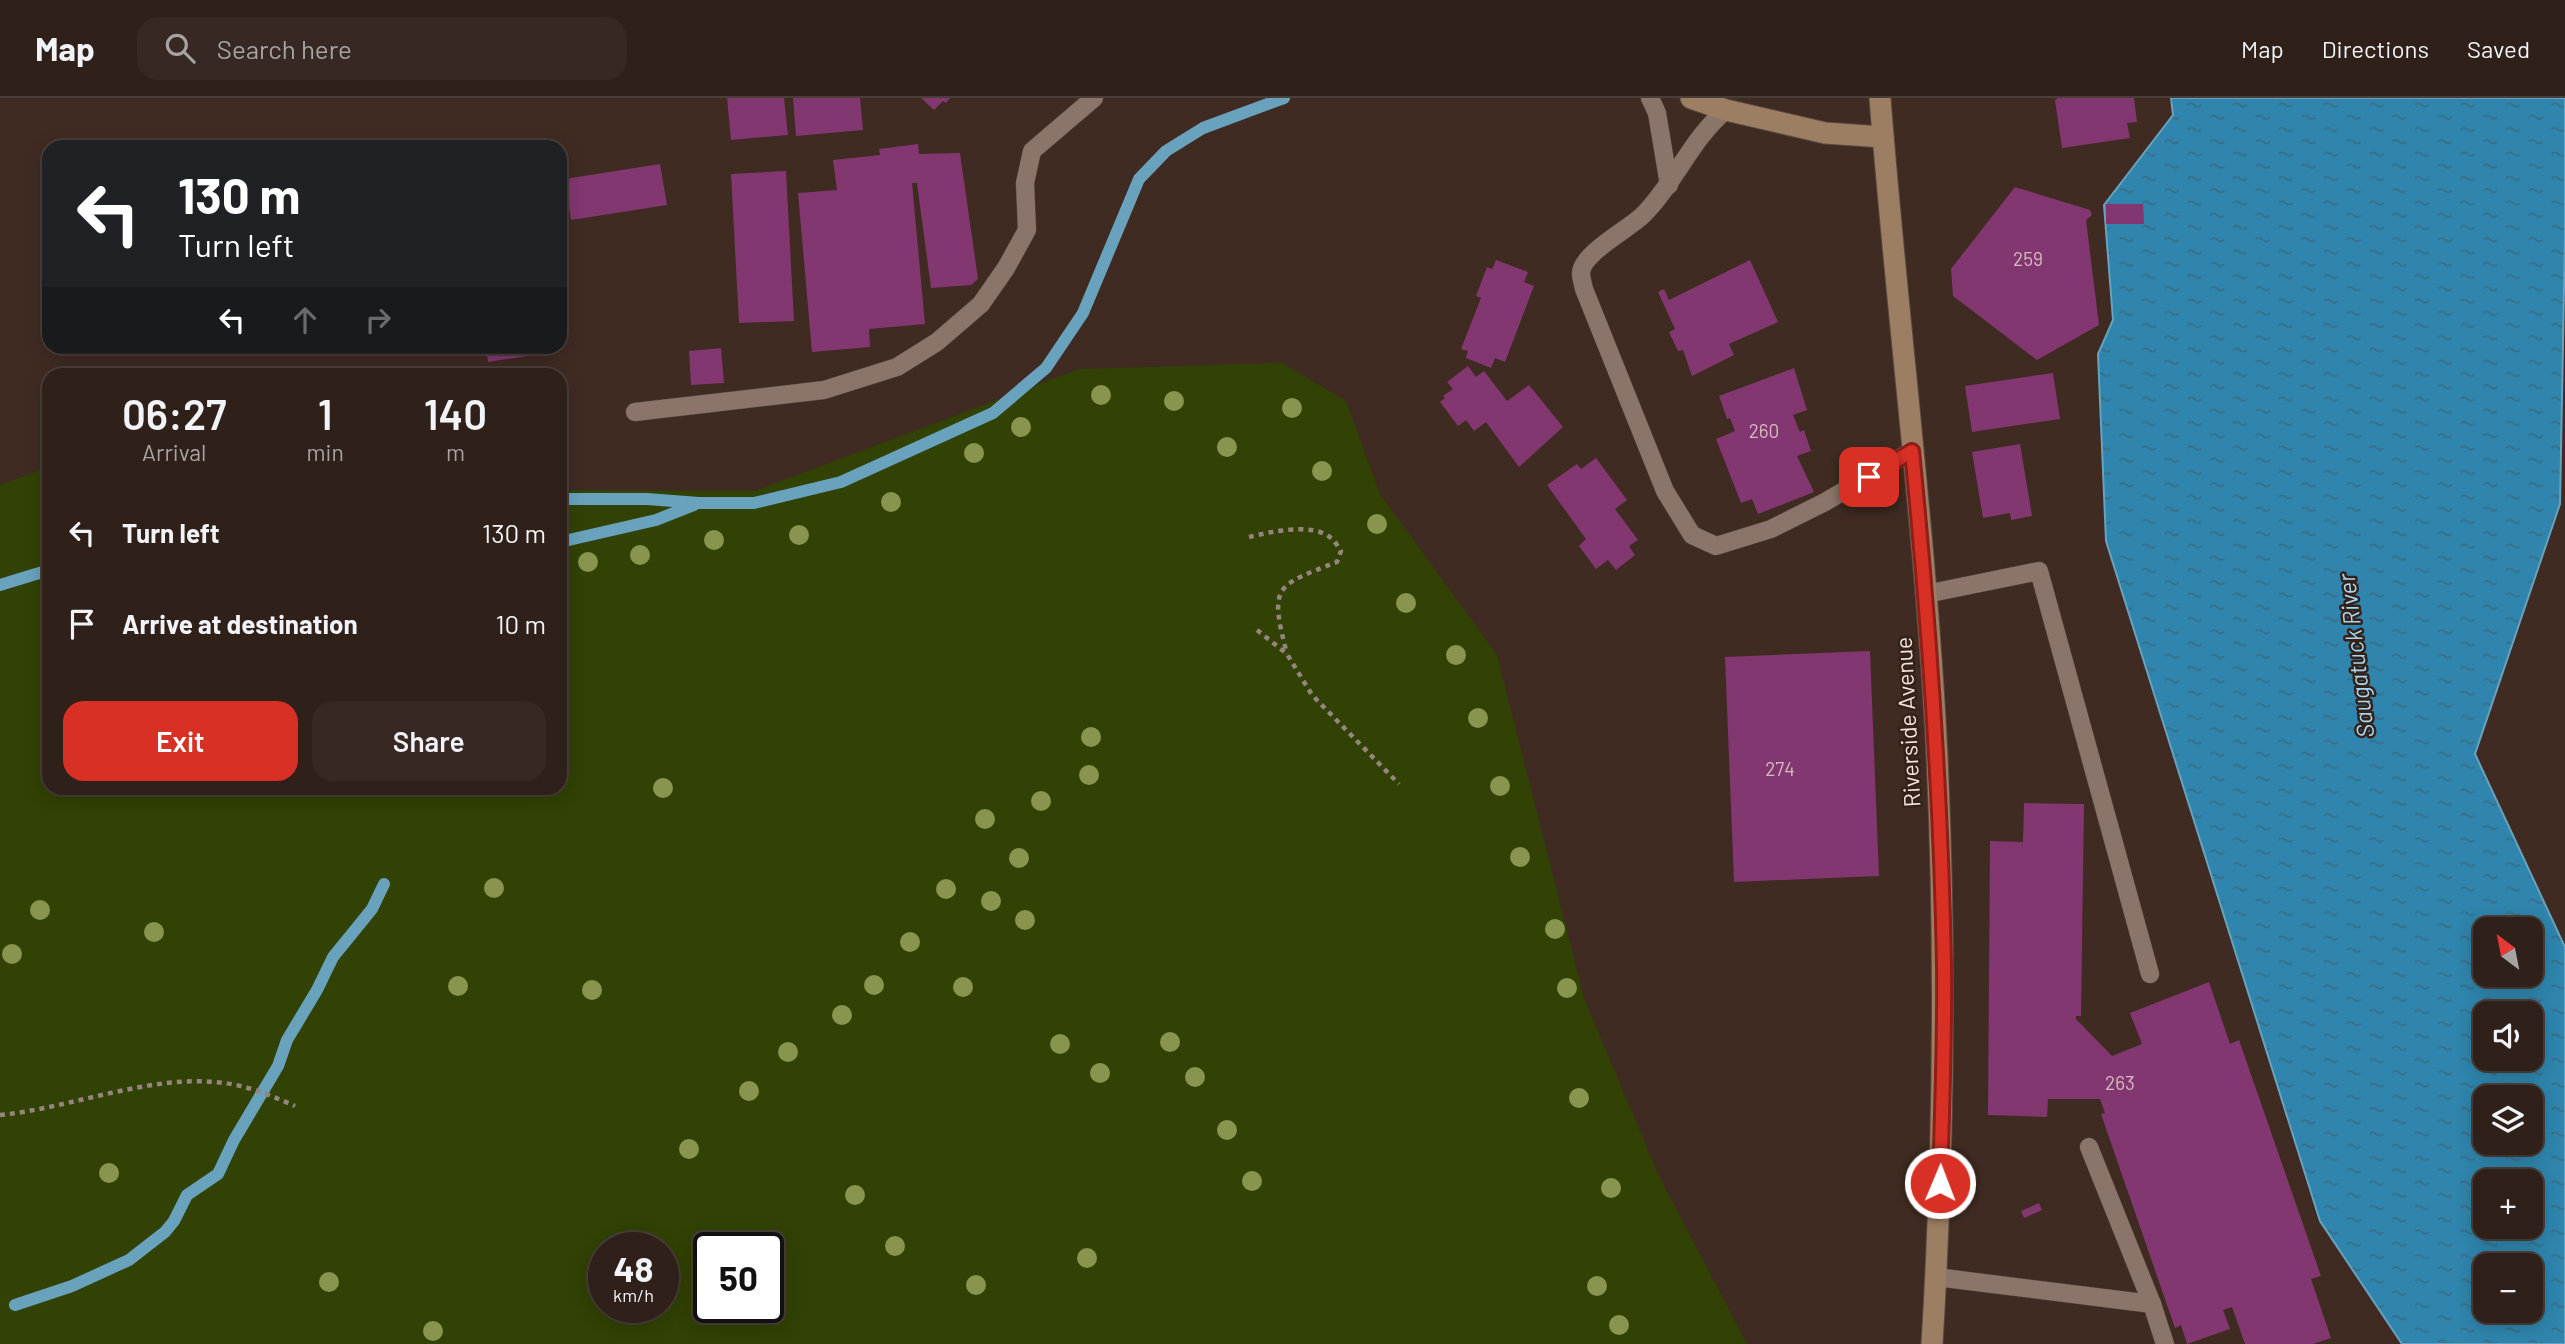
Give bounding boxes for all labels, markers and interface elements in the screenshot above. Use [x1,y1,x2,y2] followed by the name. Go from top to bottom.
[137,17,627,80] search box
[35,28,95,68] text: Map
[161,29,199,67] icon: search
[217,33,352,64] text: Search here
[2241,34,2284,63] text: Map
[2322,34,2429,63] text: Directions
[2467,34,2530,63] text: Saved
[178,165,300,224] text: 130 m
[63,168,154,259] icon: left
[178,225,295,263] text: Turn left
[2013,247,2043,270] house number: 259
[213,301,251,339] icon: left
[286,301,324,339] icon: ahead
[359,301,397,339] icon: right
[122,388,227,438] text: 06:27
[318,388,333,438] text: 1
[424,388,487,438] text: 140
[1749,419,1779,442] house number: 260
[142,438,206,466] text: Arrival
[307,438,344,466] text: min
[446,438,465,466] text: m
[1839,447,1899,507] pin
[1850,458,1888,496] icon: arrive
[63,514,101,552] icon: left
[122,517,220,548] text: Turn left
[482,517,546,548] text: 130 m
[2330,571,2379,740] water label: Saugatuck River
[63,605,101,643] icon: arrive
[122,608,358,639] text: Arrive at destination
[496,608,546,639] text: 10 m
[1889,636,1925,808] street label: Riverside Avenue
[63,701,298,781] button: Exit
[312,701,546,781] button: Share
[1765,757,1795,780] house number: 274
[2473,917,2543,987] north arrow
[2473,917,2543,1323] map controls
[2473,1001,2543,1071] button: sound
[2105,1071,2135,1094] house number: 263
[2473,1085,2543,1155] button: layers
[1903,1146,1977,1220] position arrow
[2473,1169,2543,1239] button: +
[693,1232,784,1323] speed limit sign: 50
[613,1247,654,1289] text: 48
[2473,1253,2543,1323] button: −
[613,1284,654,1306] text: km/h

